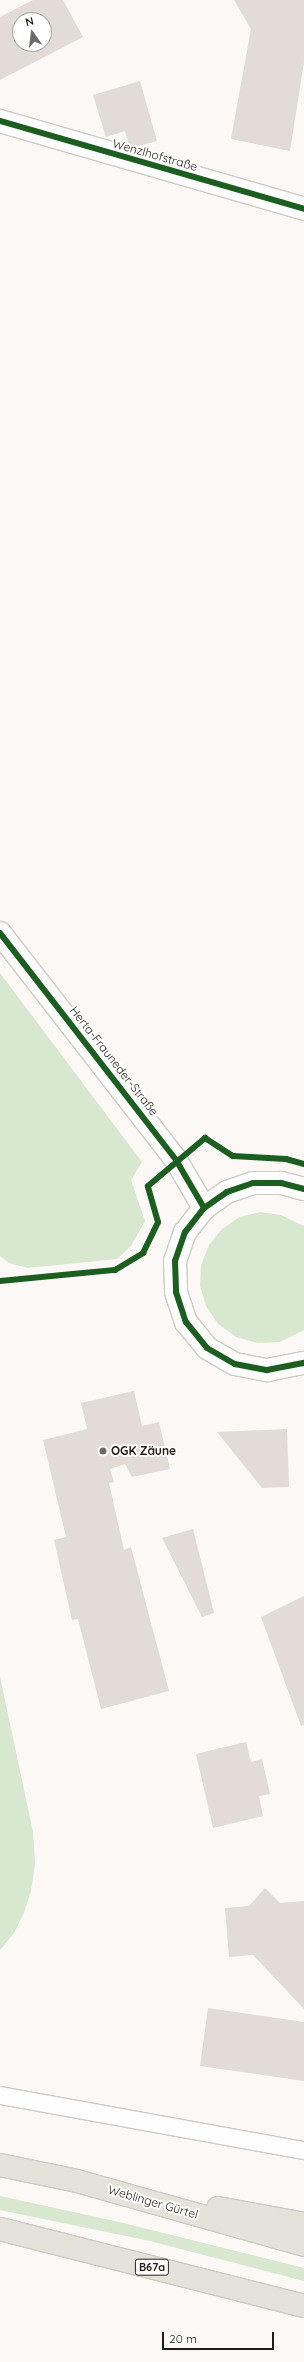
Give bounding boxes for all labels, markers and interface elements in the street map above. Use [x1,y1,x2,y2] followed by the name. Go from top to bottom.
[12,12,52,52] north arrow
[24,14,35,29] text: N
[111,136,199,174] street label: Wenzlhofstraße
[67,1003,161,1119] street label: Herta-Frauneder-Straße
[111,1444,176,1458] place label: OGK Zäune
[98,1446,108,1456] marker: OGK Zäune
[106,2182,200,2222] street label: Weblinger Gürtel
[134,2258,170,2276] road number: B67a
[164,2324,276,2350] scale bar
[169,2331,197,2346] text: 20 m

